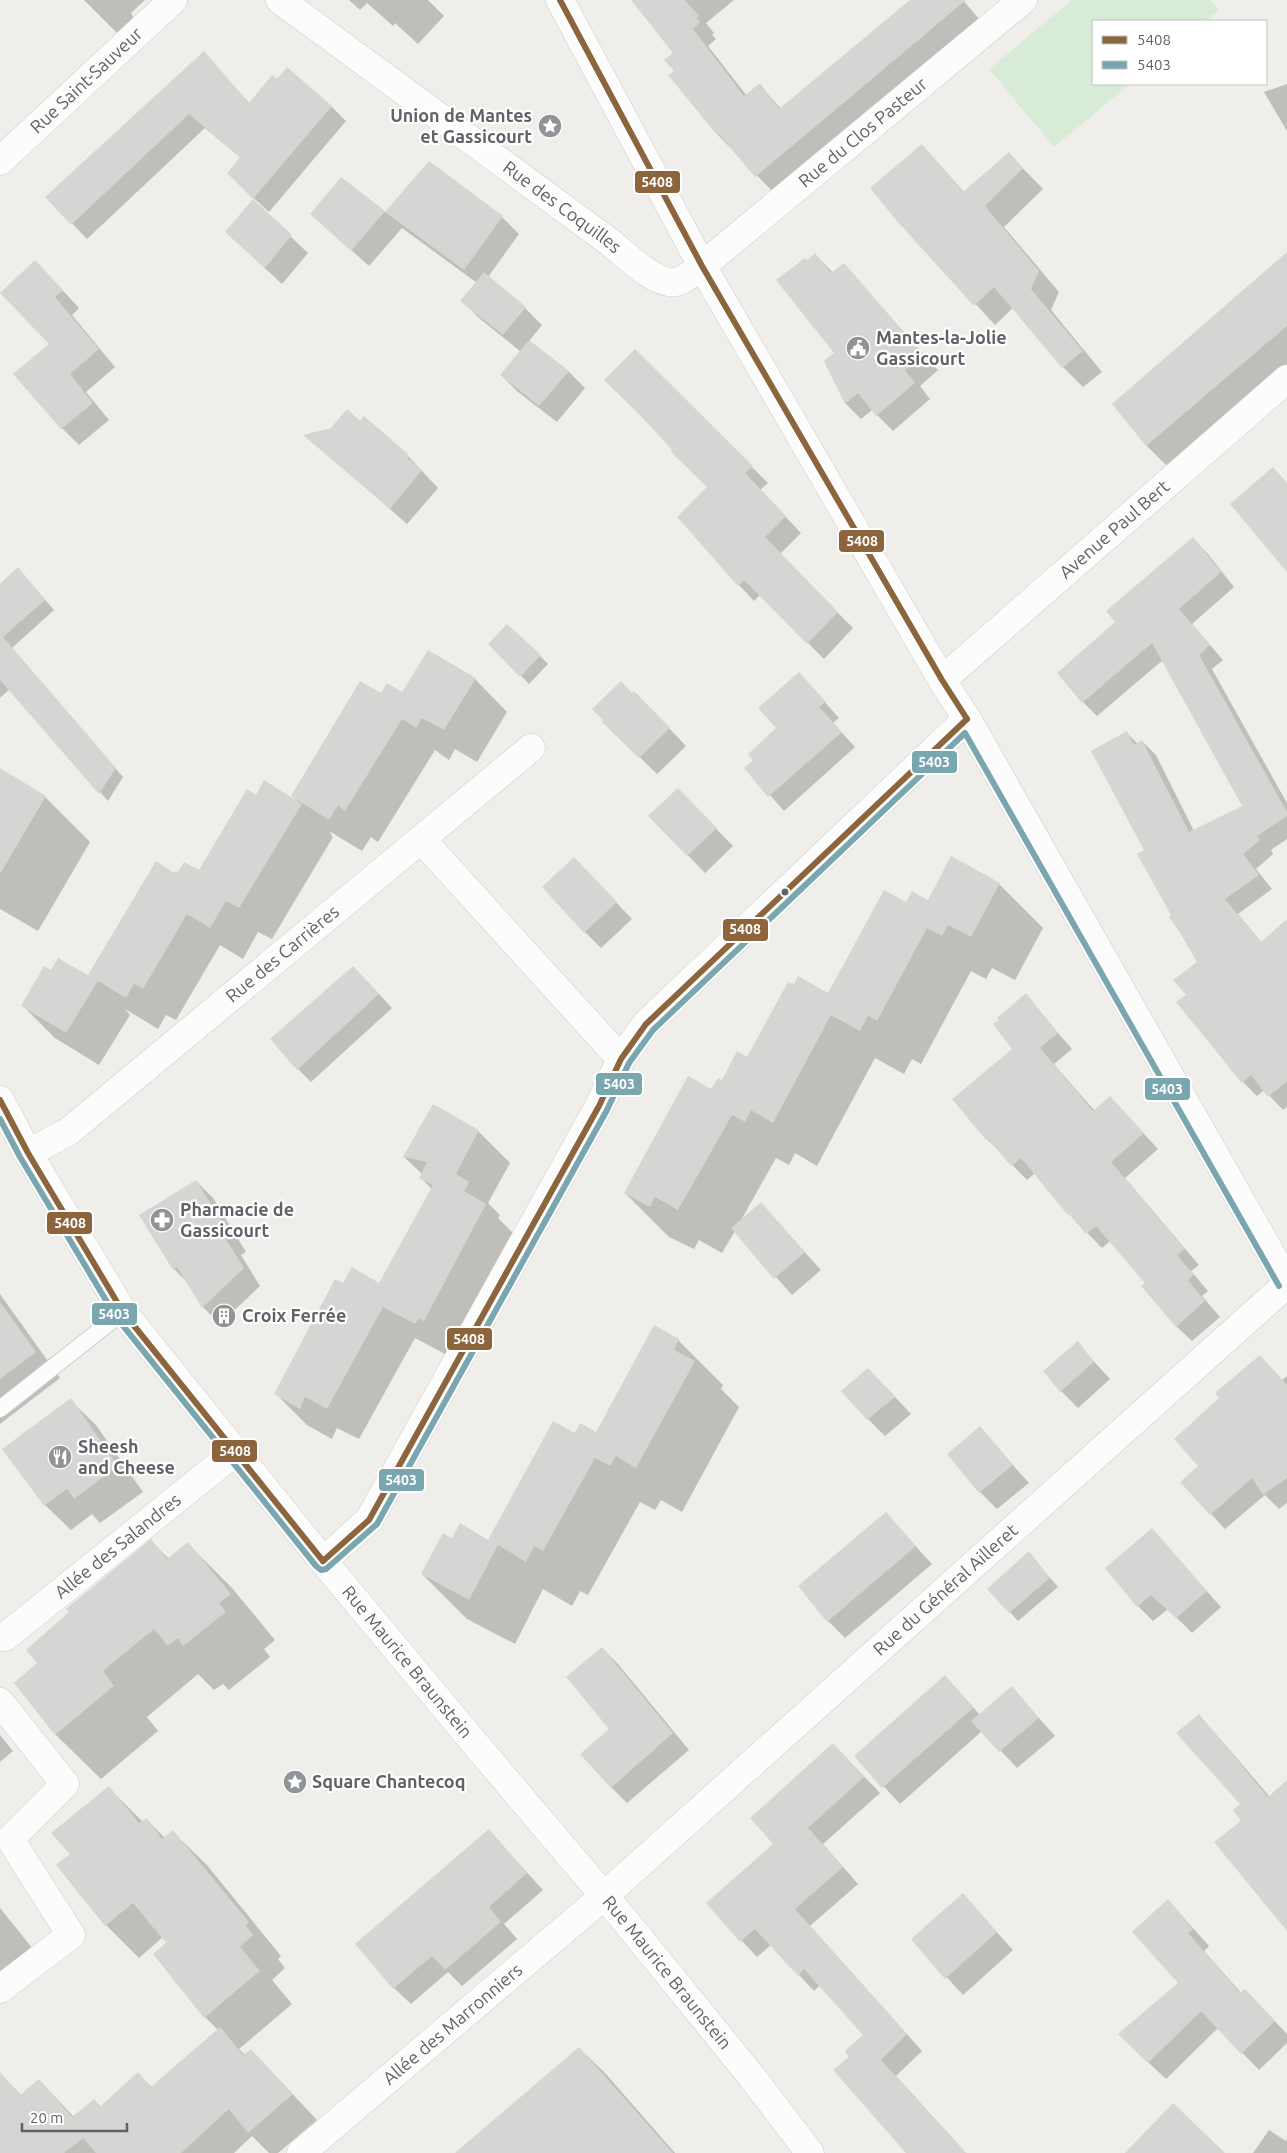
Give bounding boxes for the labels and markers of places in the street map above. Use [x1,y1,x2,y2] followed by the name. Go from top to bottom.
[390,105,532,146] place label: Union de Mantes et Gassicourt
[537,113,563,139] place icon: Union de Mantes et Gassicourt
[876,327,1007,368] place label: Mantes-la-Jolie Gassicourt
[845,335,871,361] public building icon: Mantes-la-Jolie Gassicourt
[780,887,790,897] unlabelled marker
[180,1199,294,1240] place label: Pharmacie de Gassicourt
[149,1207,175,1233] pharmacy icon: Pharmacie de Gassicourt
[211,1303,237,1329] building icon: Croix Ferrée
[242,1305,346,1325] place label: Croix Ferrée
[78,1436,175,1477] place label: Sheesh and Cheese
[47,1444,73,1470] restaurant icon: Sheesh and Cheese
[282,1769,308,1795] place icon: Square Chantecoq
[312,1771,466,1791] place label: Square Chantecoq

